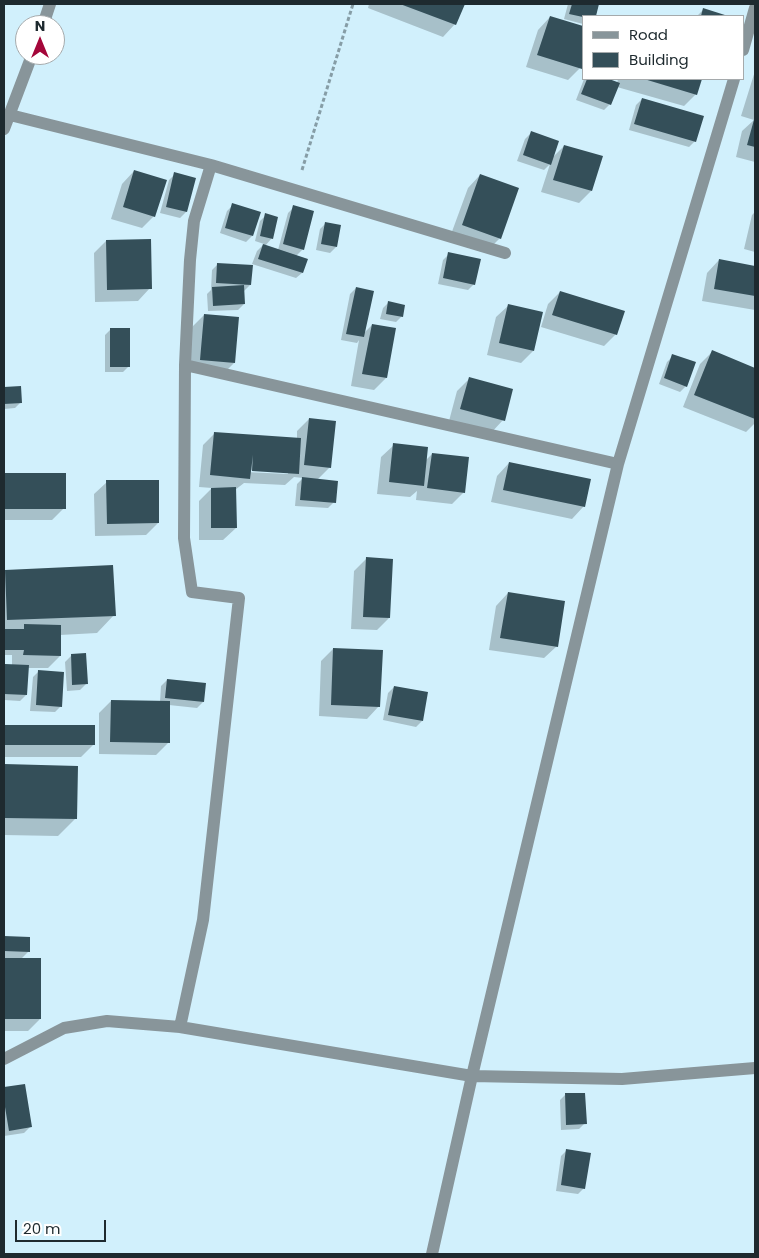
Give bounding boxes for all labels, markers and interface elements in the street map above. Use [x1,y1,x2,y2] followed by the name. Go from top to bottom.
[15,15,65,65] north arrow
[582,15,744,80] legend
[35,16,45,36] text: N
[629,24,668,45] text: Road
[629,49,689,70] text: Building
[18,1210,109,1242] scale bar
[23,1218,61,1239] text: 20 m

